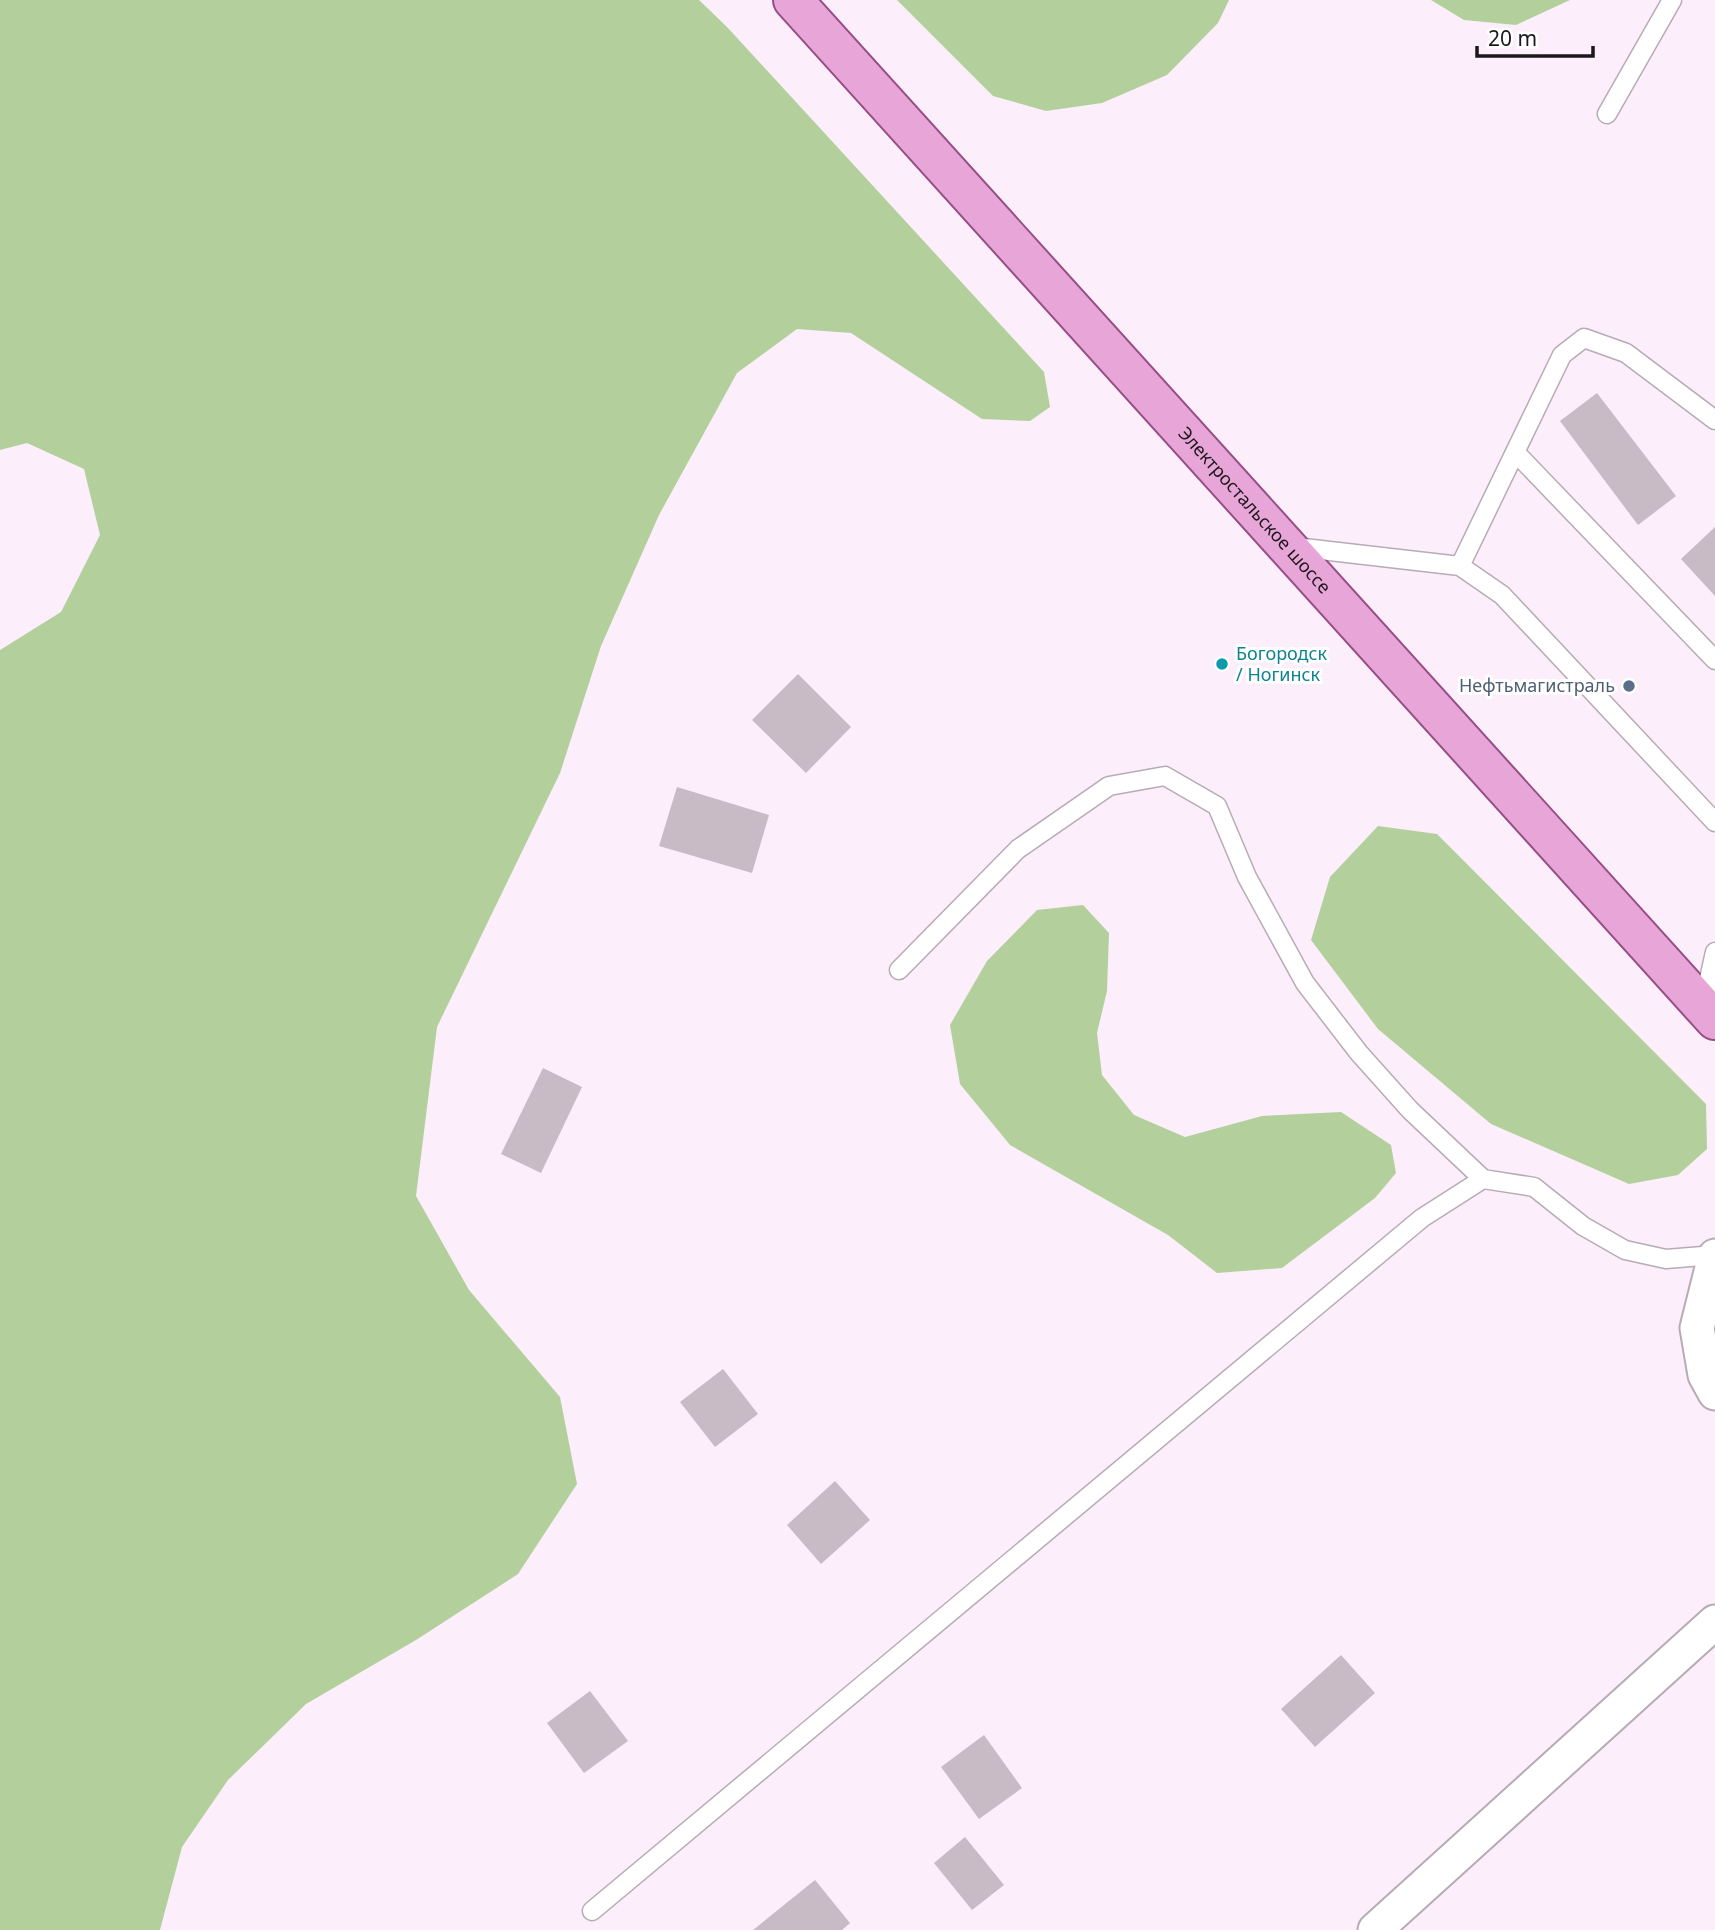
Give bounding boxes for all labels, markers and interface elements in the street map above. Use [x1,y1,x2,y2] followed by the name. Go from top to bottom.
[1477,14,1592,58] scale bar
[1488,24,1537,52] text: 20 m
[1174,421,1337,598] street label: Электростальское шоссе
[1236,641,1327,686] place label: Богородск / Ногинск
[1214,656,1230,672] marker: Богородск / Ногинск
[1459,673,1615,697] place label: Нефтьмагистраль
[1621,678,1637,694] marker: Нефтьмагистраль

